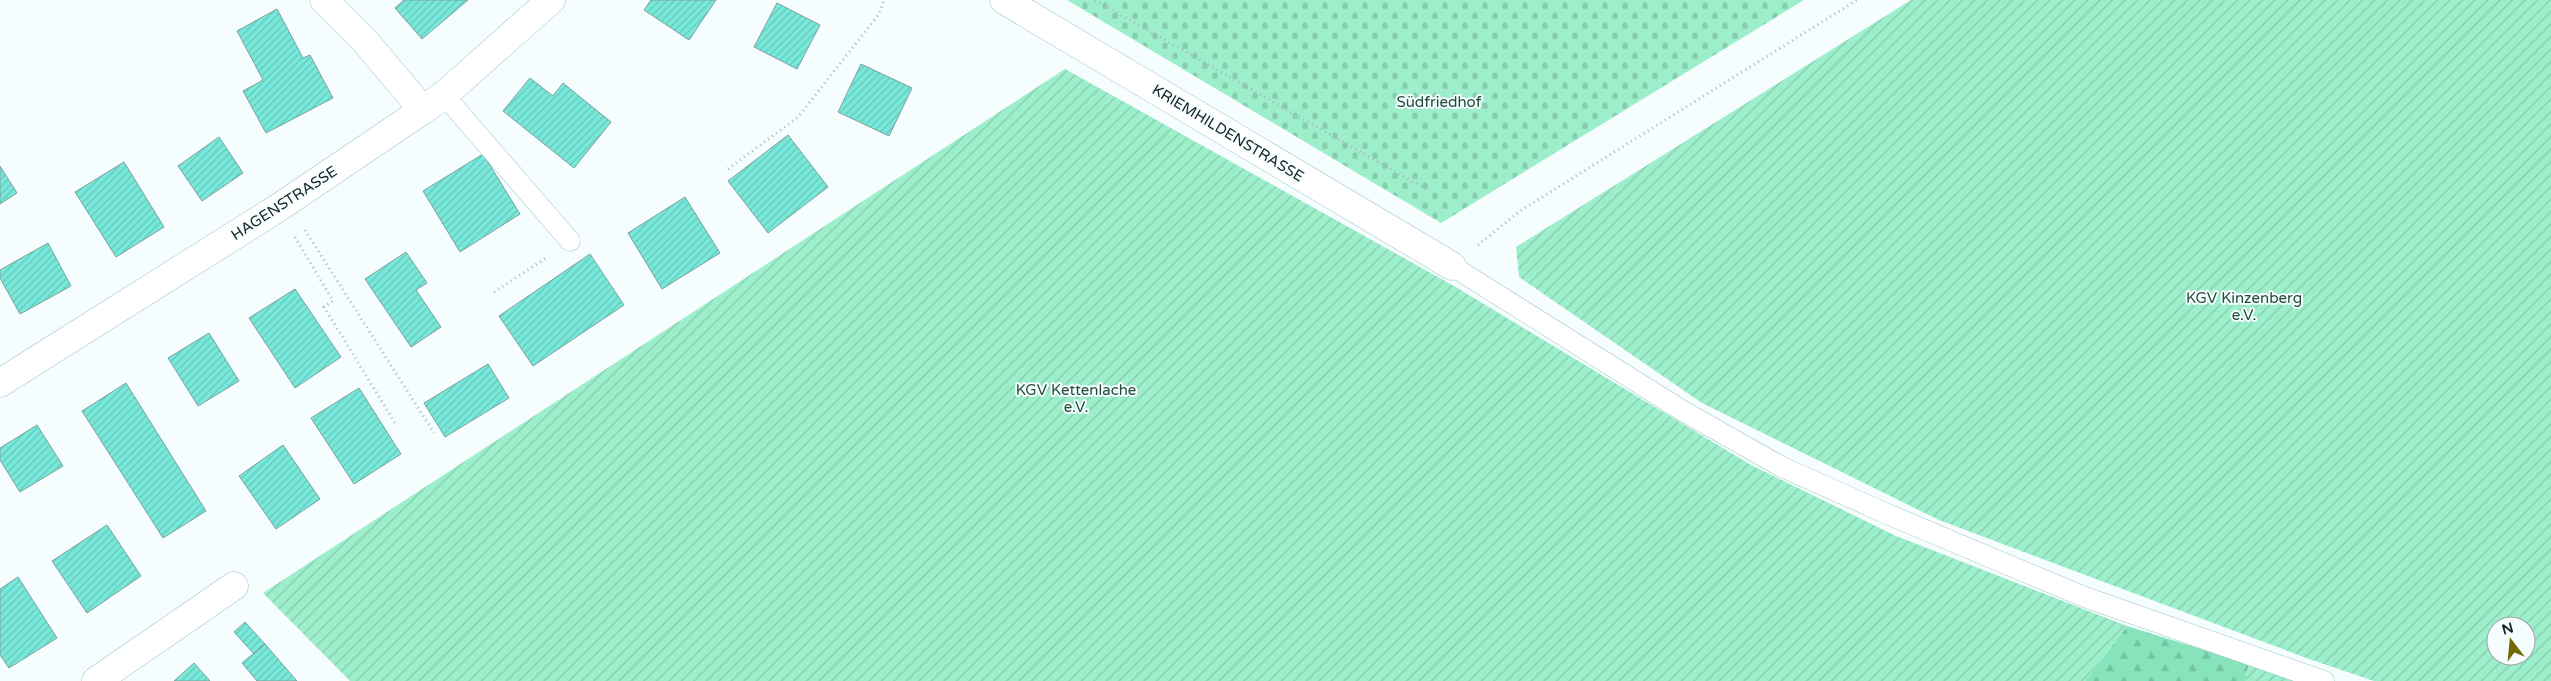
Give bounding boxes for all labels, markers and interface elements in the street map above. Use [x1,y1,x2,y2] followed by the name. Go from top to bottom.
[1149,80,1307,186] street label: KRIEMHILDENSTRASSE
[1397,93,1482,111] park label: Südfriedhof
[228,162,340,244] street label: HAGENSTRASSE
[2186,289,2302,324] park label: KGV Kinzenberg e.V.
[1016,381,1136,416] park label: KGV Kettenlache e.V.
[2486,616,2536,666] north arrow
[2500,619,2515,639] text: N

